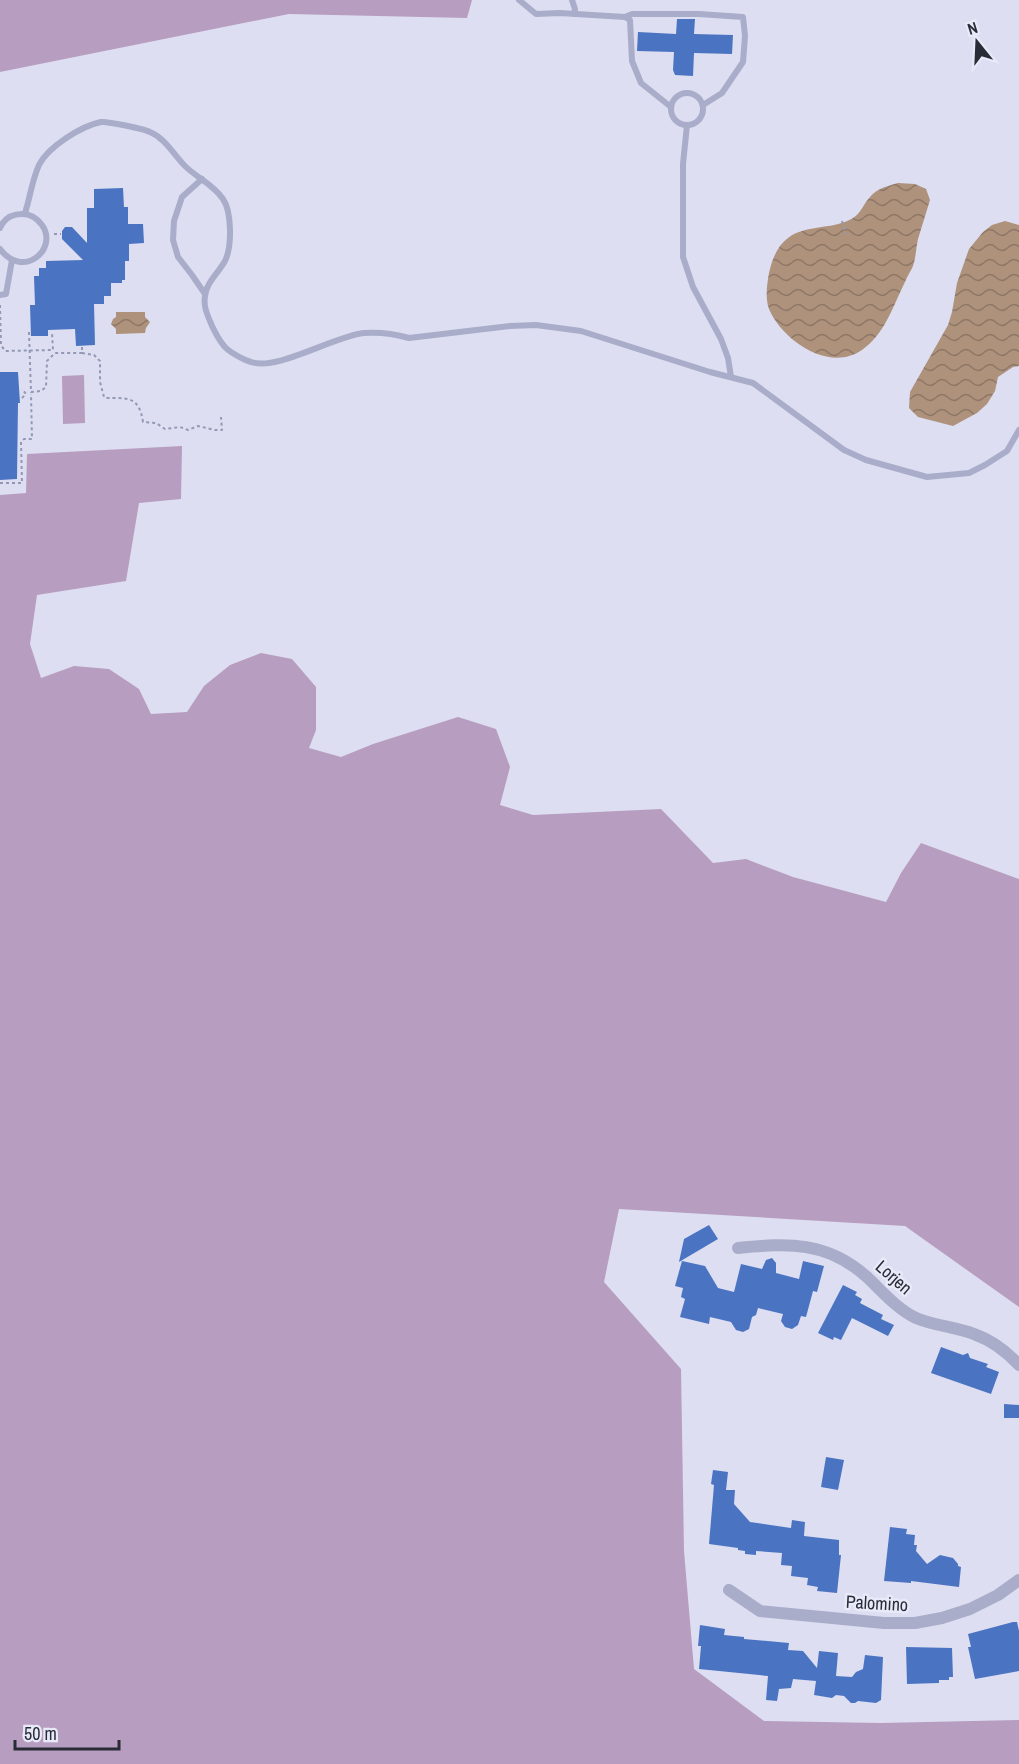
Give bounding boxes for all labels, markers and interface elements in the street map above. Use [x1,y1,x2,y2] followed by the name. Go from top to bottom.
[947,12,1007,72] north arrow
[964,16,980,40] text: N
[870,1254,918,1300] street label: Lorjen
[845,1589,909,1617] street label: Palomino
[15,1713,118,1751] scale bar
[24,1721,57,1746] text: 50 m

